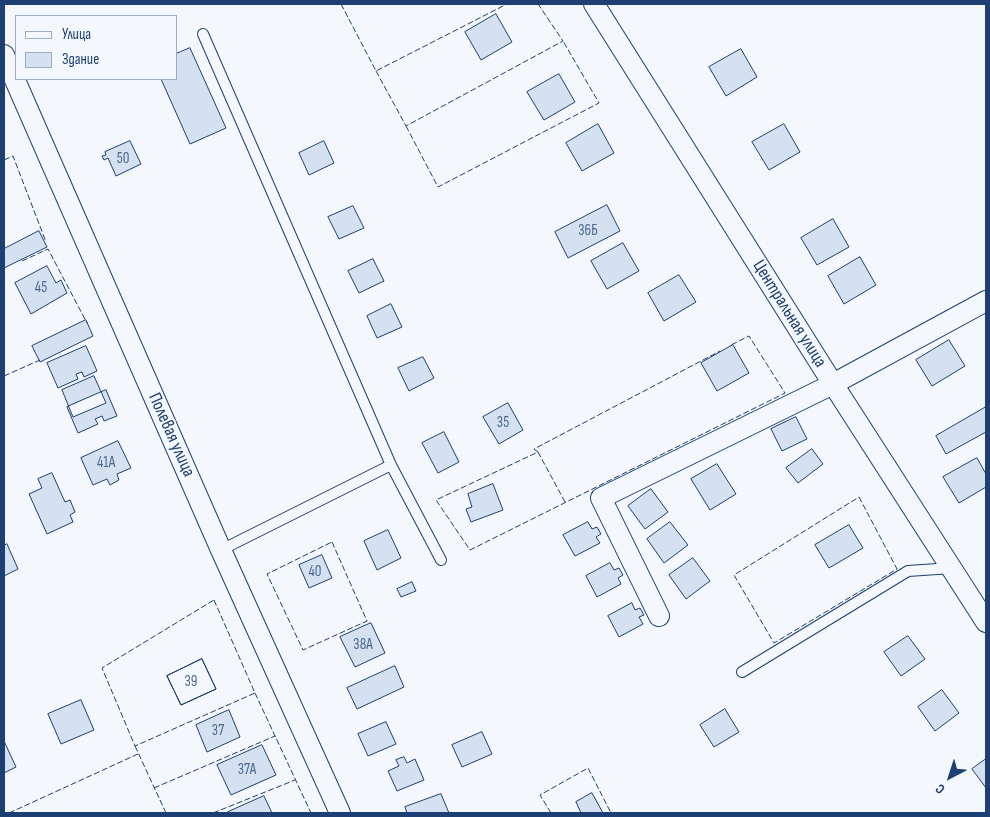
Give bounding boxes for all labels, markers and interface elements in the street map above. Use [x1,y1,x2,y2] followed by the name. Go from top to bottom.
[15,15,178,80] legend
[62,25,91,44] text: Улица
[62,50,99,69] text: Здание
[117,150,129,168] house number: 50
[578,222,598,240] house number: 36Б
[747,256,831,372] street label: Центральная улица
[35,279,47,297] house number: 45
[143,390,199,480] street label: Полевая улица
[497,414,509,432] house number: 35
[97,454,115,472] house number: 41А
[309,563,321,581] house number: 40
[353,636,373,654] house number: 38А
[185,673,197,691] house number: 39
[212,722,224,740] house number: 37
[925,752,975,802] north arrow
[238,761,256,779] house number: 37А
[932,780,948,798] text: С

